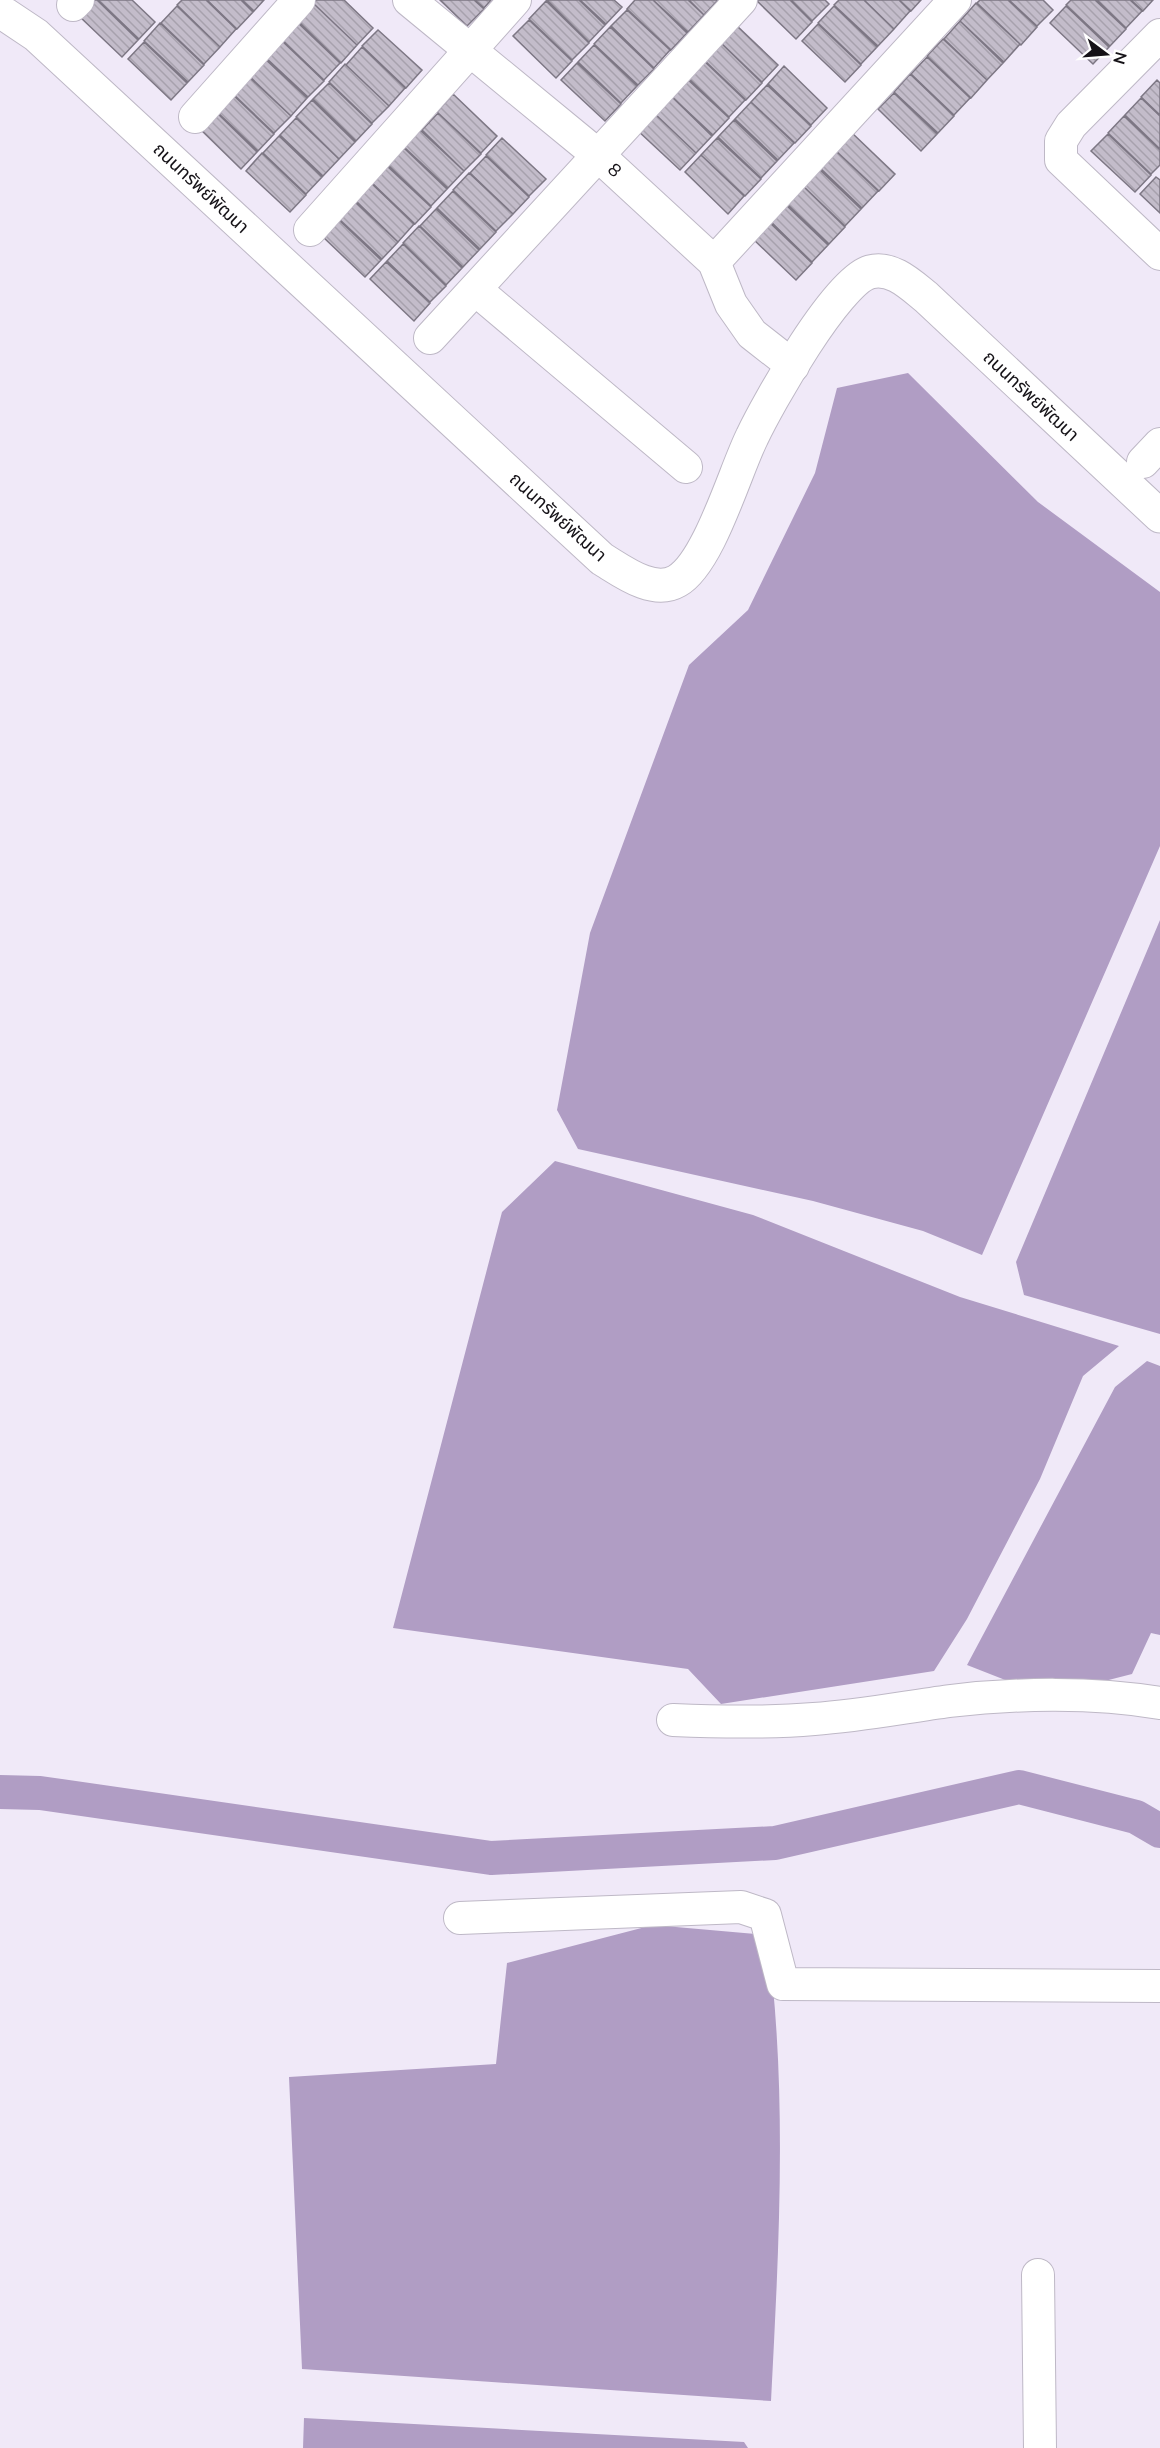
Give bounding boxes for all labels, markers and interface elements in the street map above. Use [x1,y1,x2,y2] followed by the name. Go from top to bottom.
[1076,24,1136,84] north arrow
[1107,49,1132,67] text: N
[148,137,254,239] street label: ถนนทรัพย์พัฒนา
[602,158,627,183] street label: 8
[978,345,1084,447] street label: ถนนทรัพย์พัฒนา
[504,467,612,567] street label: ถนนทรัพย์พัฒนา

